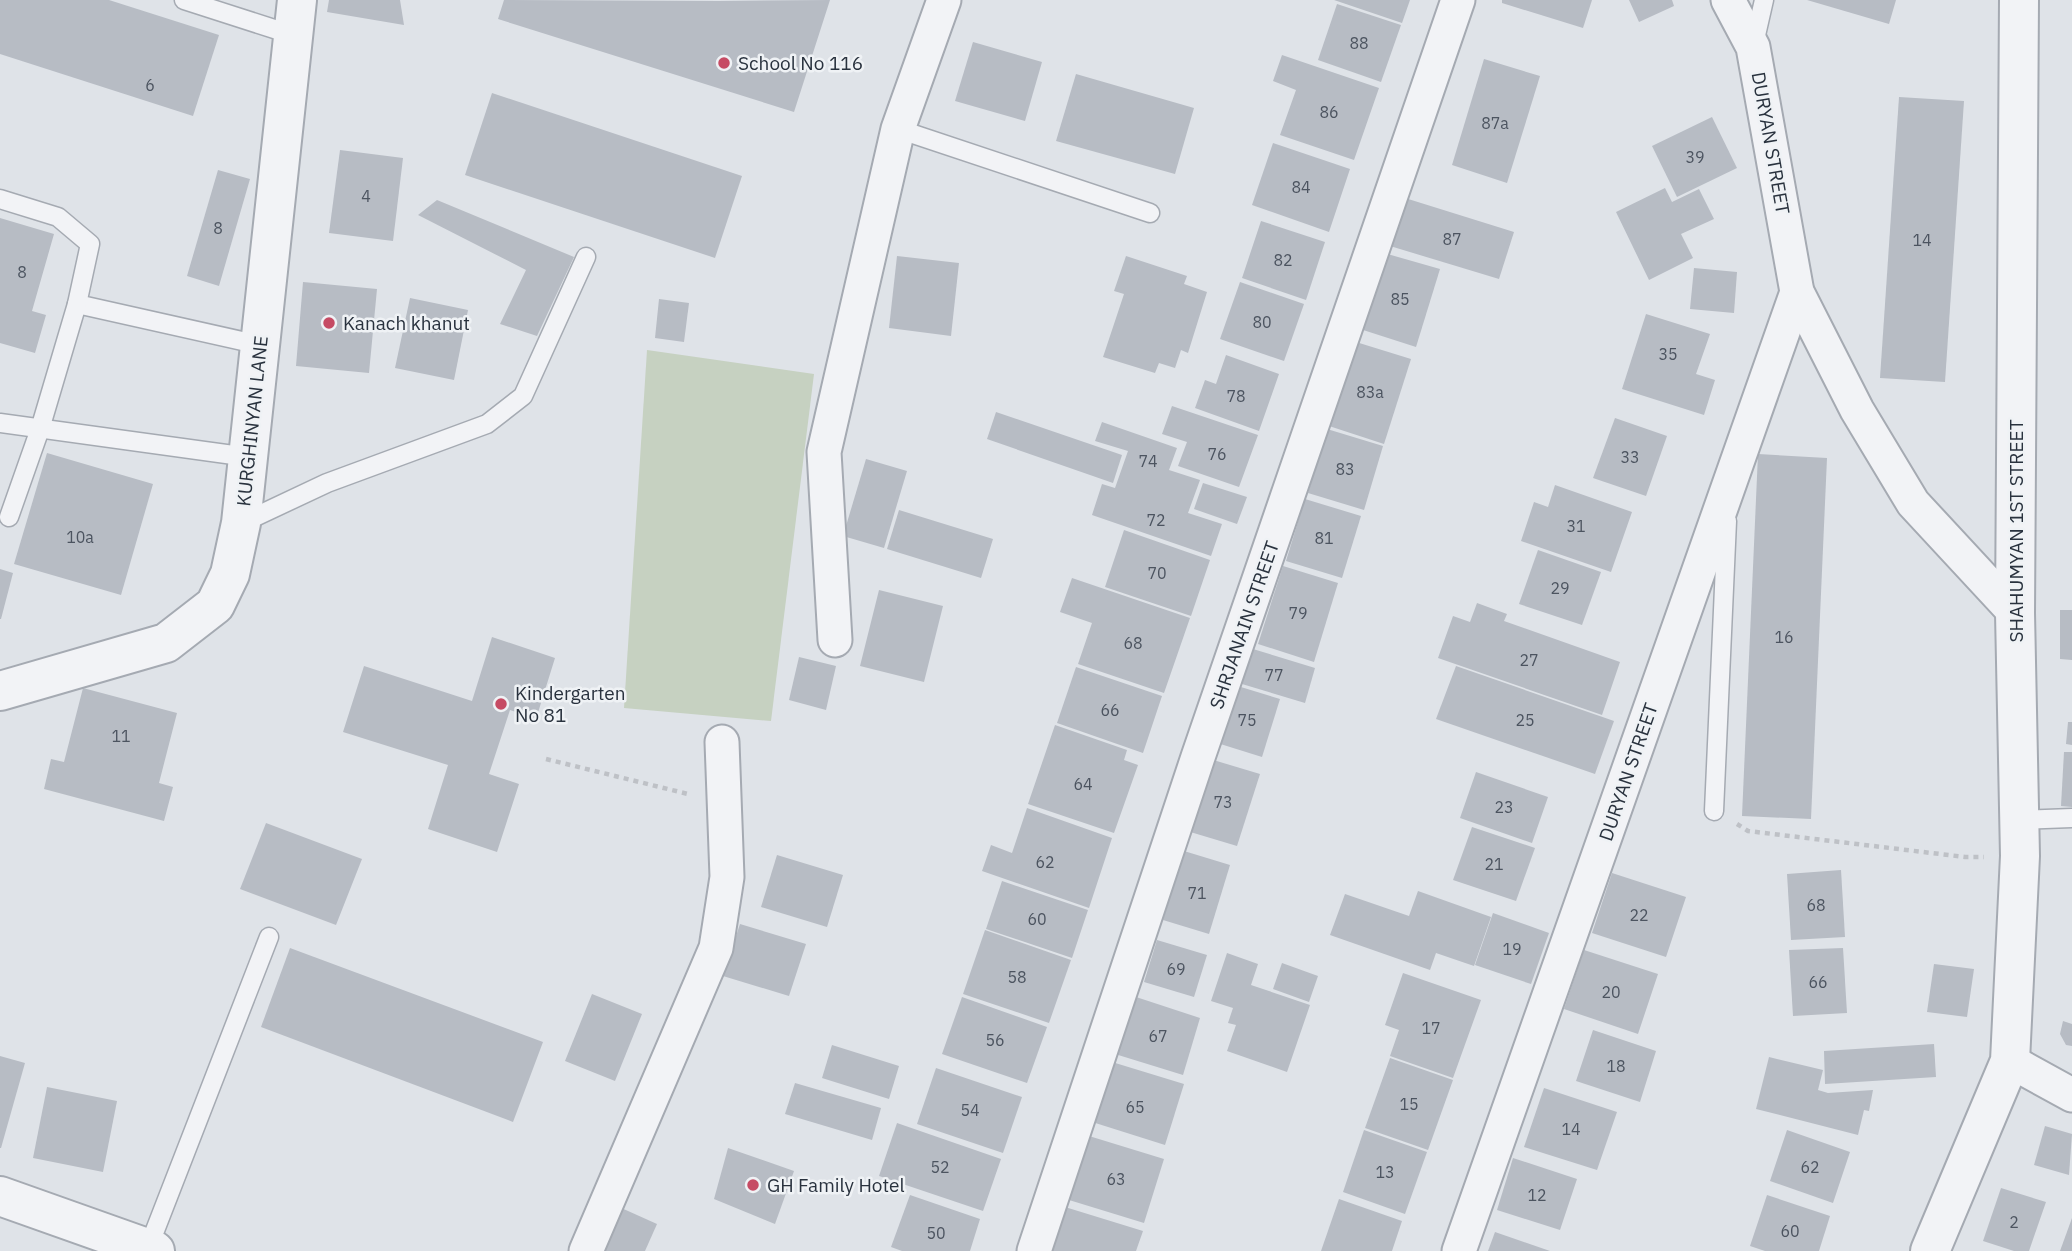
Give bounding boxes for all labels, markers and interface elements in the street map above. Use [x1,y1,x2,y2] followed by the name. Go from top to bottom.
[1349,33,1369,53] house number: 88
[738,51,863,75] place label: School No 116
[716,55,732,71] marker: School No 116
[1747,70,1795,216] street label: DURYAN STREET
[145,75,155,95] house number: 6
[1319,102,1339,122] house number: 86
[1481,113,1509,133] house number: 87a
[1685,147,1705,167] house number: 39
[1291,177,1311,197] house number: 84
[361,186,371,206] house number: 4
[213,218,223,238] house number: 8
[1442,229,1462,249] house number: 87
[1912,230,1932,250] house number: 14
[1273,250,1293,270] house number: 82
[17,262,27,282] house number: 8
[1390,289,1410,309] house number: 85
[343,311,470,335] place label: Kanach khanut
[1252,312,1272,332] house number: 80
[321,315,337,331] marker: Kanach khanut
[231,334,273,508] street label: KURGHINYAN LANE
[1658,344,1678,364] house number: 35
[1356,382,1384,402] house number: 83a
[1226,386,1246,406] house number: 78
[2004,419,2028,643] street label: SHAHUMYAN 1ST STREET
[1207,444,1227,464] house number: 76
[1620,447,1640,467] house number: 33
[1138,451,1158,471] house number: 74
[1335,459,1355,479] house number: 83
[1146,510,1166,530] house number: 72
[1566,516,1586,536] house number: 31
[66,527,94,547] house number: 10a
[1314,528,1334,548] house number: 81
[1204,538,1284,712] street label: SHRJANAIN STREET
[1147,563,1167,583] house number: 70
[1550,578,1570,598] house number: 29
[1288,603,1308,623] house number: 79
[1774,627,1794,647] house number: 16
[1123,633,1143,653] house number: 68
[1519,650,1539,670] house number: 27
[1264,665,1284,685] house number: 77
[515,681,626,727] place label: Kindergarten No 81
[493,696,509,712] marker: Kindergarten No 81
[1100,700,1120,720] house number: 66
[1593,700,1663,844] street label: DURYAN STREET
[1237,710,1257,730] house number: 75
[1515,710,1535,730] house number: 25
[111,726,131,746] house number: 11
[1073,774,1093,794] house number: 64
[1213,792,1233,812] house number: 73
[1494,797,1514,817] house number: 23
[1035,852,1055,872] house number: 62
[1484,854,1504,874] house number: 21
[1187,883,1207,903] house number: 71
[1806,895,1826,915] house number: 68
[1629,905,1649,925] house number: 22
[1027,909,1047,929] house number: 60
[1502,939,1522,959] house number: 19
[1166,959,1186,979] house number: 69
[1007,967,1027,987] house number: 58
[1808,972,1828,992] house number: 66
[1601,982,1621,1002] house number: 20
[1421,1018,1441,1038] house number: 17
[1148,1026,1168,1046] house number: 67
[985,1030,1005,1050] house number: 56
[1606,1056,1626,1076] house number: 18
[1399,1094,1419,1114] house number: 15
[1125,1097,1145,1117] house number: 65
[960,1100,980,1120] house number: 54
[1561,1119,1581,1139] house number: 14
[930,1157,950,1177] house number: 52
[1800,1157,1820,1177] house number: 62
[1375,1162,1395,1182] house number: 13
[1106,1169,1126,1189] house number: 63
[767,1173,905,1197] place label: GH Family Hotel
[745,1177,761,1193] marker: GH Family Hotel
[1527,1185,1547,1205] house number: 12
[2009,1212,2019,1232] house number: 2
[1780,1221,1800,1241] house number: 60
[926,1223,946,1243] house number: 50

